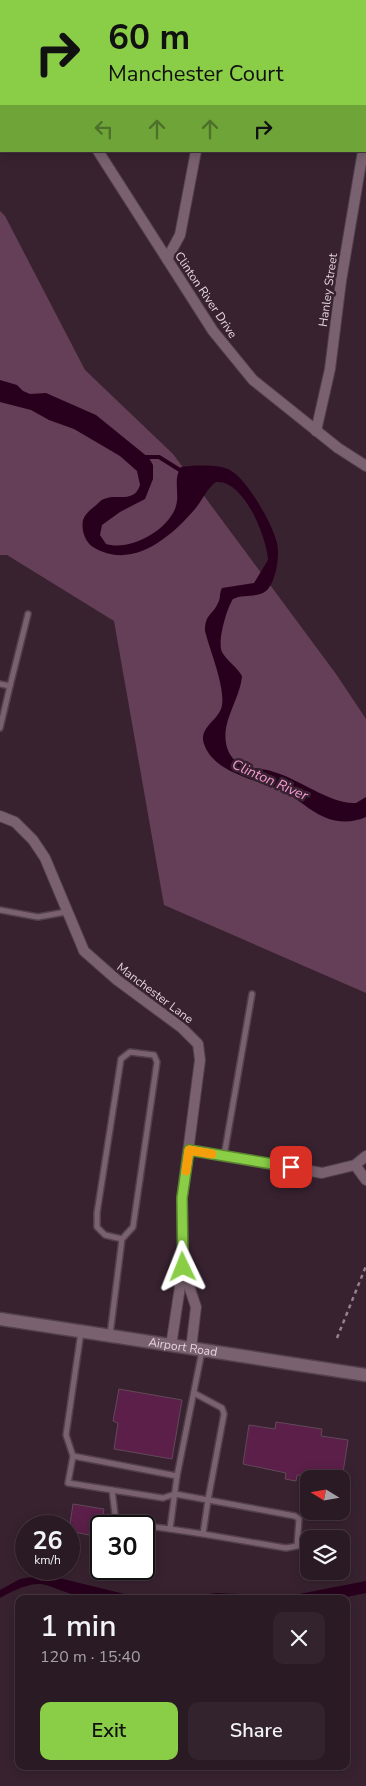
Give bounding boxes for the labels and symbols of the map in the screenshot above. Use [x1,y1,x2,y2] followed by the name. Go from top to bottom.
[171,249,241,341] street label: Clinton River Drive
[315,251,341,328] street label: Hanley Street
[229,755,312,806] water label: Clinton River
[113,959,197,1027] street label: Manchester Lane
[270,1146,312,1188] pin
[156,1240,208,1292] position arrow
[147,1334,218,1360] street label: Airport Road
[300,1470,350,1520] north arrow
[90,1515,155,1580] speed limit sign: 30

